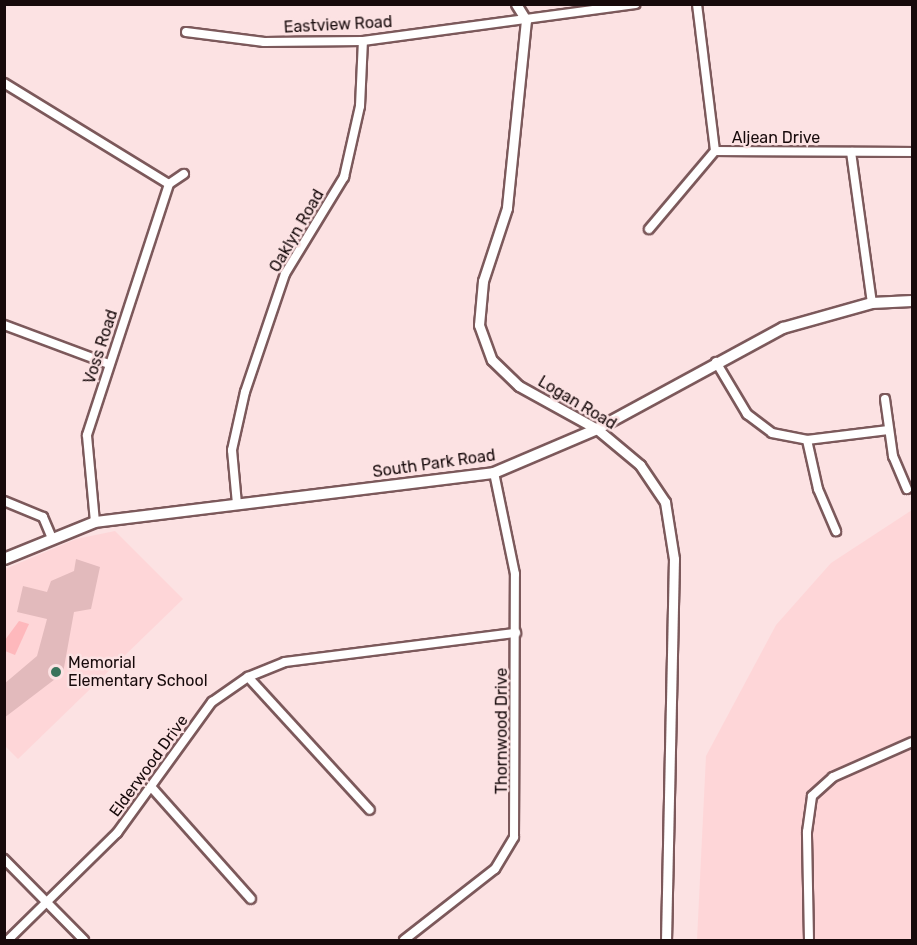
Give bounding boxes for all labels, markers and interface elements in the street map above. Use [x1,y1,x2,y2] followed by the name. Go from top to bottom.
[283,13,393,37] street label: Eastview Road
[732,128,820,148] street label: Aljean Drive
[266,186,328,276] street label: Oaklyn Road
[80,307,122,387] street label: Voss Road
[534,372,620,434] street label: Logan Road
[371,446,497,482] street label: South Park Road
[68,653,208,691] place label: Memorial Elementary School
[49,665,63,679] marker: Memorial Elementary School
[492,668,512,794] street label: Thornwood Drive
[106,711,192,821] street label: Elderwood Drive

